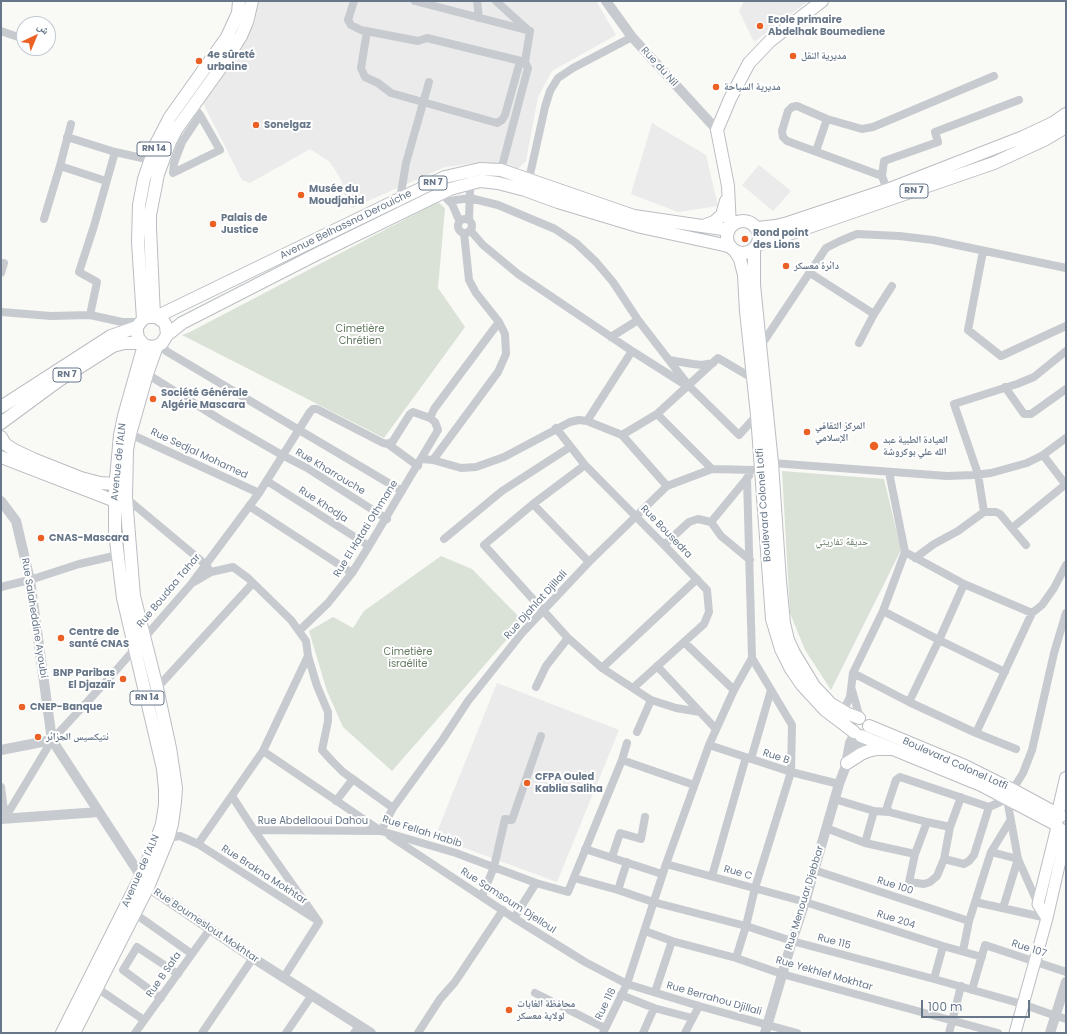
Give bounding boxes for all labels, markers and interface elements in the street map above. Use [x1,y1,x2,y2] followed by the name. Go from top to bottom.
[768,14,885,38] place label: Ecole primaire Abdelhak Boumediene
[16,16,56,56] north arrow
[34,18,53,38] text: ش
[755,21,765,31] marker: Ecole primaire Abdelhak Boumediene
[638,45,680,89] street label: Rue du Nil
[207,49,255,72] place label: 4e sûreté urbaine
[801,50,846,62] place label: مديرية النقل
[788,51,798,61] marker: مديرية النقل
[194,56,204,66] marker: 4e sûreté urbaine
[724,81,781,93] place label: مديرية السياحة
[711,82,721,92] marker: مديرية السياحة
[264,119,311,131] place label: Sonelgaz
[251,120,261,130] marker: Sonelgaz
[137,142,171,156] road number: RN 14
[419,176,447,190] road number: RN 7
[309,183,364,206] place label: Musée du Moudjahid
[900,184,928,198] road number: RN 7
[278,188,414,262] street label: Avenue Belhassna Derouiche
[296,190,306,200] marker: Musée du Moudjahid
[221,212,267,236] place label: Palais de Justice
[208,219,218,229] marker: Palais de Justice
[753,227,808,250] place label: Rond point des Lions
[740,234,750,244] marker: Rond point des Lions
[794,260,839,272] place label: دائرة معسكر
[781,261,791,271] marker: دائرة معسكر
[336,323,384,346] park label: Cimetière Chrétien
[53,368,81,382] road number: RN 7
[161,387,248,410] place label: Société Générale Algérie Mascara
[148,394,158,404] marker: Société Générale Algérie Mascara
[815,420,865,444] place label: المركز الثقافي الإسلامي
[109,423,129,501] street label: Avenue de l'ALN
[148,426,250,482] street label: Rue Sedjal Mohamed
[802,427,812,437] marker: المركز الثقافي الإسلامي
[883,434,948,458] place label: العيادة الطبية عبد الله علي بوكروشة
[868,440,880,452] marker: العيادة الطبية عبد الله علي بوكروشة
[293,446,367,498] street label: Rue Kharrouche
[754,448,774,562] street label: Boulevard Colonel Lotfi
[331,478,401,580] street label: Rue El Hatati Othmane
[296,485,350,525] street label: Rue Khodja
[638,503,694,561] street label: Rue Bousedra
[49,532,129,544] place label: CNAS-Mascara
[36,533,46,543] marker: CNAS-Mascara
[815,536,869,548] park label: حديقة تفاريتي
[135,552,203,630] street label: Rue Boudaa Tahar
[19,557,49,679] street label: Rue Salaheddine Ayoubi
[502,568,570,642] street label: Rue Djahlat Djillali
[69,626,129,650] place label: Centre de santé CNAS
[56,633,66,643] marker: Centre de santé CNAS
[384,646,432,670] park label: Cimetière israélite
[53,667,115,690] place label: BNP Paribas El Djazaïr
[118,674,128,684] marker: BNP Paribas El Djazaïr
[130,691,164,705] road number: RN 14
[30,701,102,713] place label: CNEP-Banque
[17,702,27,712] marker: CNEP-Banque
[46,731,109,743] place label: نتيكسيس الجزائر
[33,732,43,742] marker: نتيكسيس الجزائر
[901,735,1009,793] street label: Boulevard Colonel Lotfi
[761,747,791,767] street label: Rue B
[535,771,603,794] place label: CFPA Ouled Kablia Saliha
[522,778,532,788] marker: CFPA Ouled Kablia Saliha
[381,813,463,851] street label: Rue Fellah Habib
[258,815,368,827] street label: Rue Abdellaoui Dahou
[120,833,162,909] street label: Avenue de l'ALN
[219,843,309,907] street label: Rue Brakna Mokhtar
[783,844,827,952] street label: Rue Menouar Djebbar
[722,863,754,883] street label: Rue C
[458,866,558,936] street label: Rue Samsoum Djelloul
[875,875,915,897] street label: Rue 100
[151,886,261,966] street label: Rue Boumeslout Mokhtar
[875,908,917,932] street label: Rue 204
[816,932,852,952] street label: Rue 115
[1010,938,1048,960] street label: Rue 107
[144,950,184,1000] street label: Rue B Safa
[774,954,874,994] street label: Rue Yekhlef Mokhtar
[665,980,763,1018] street label: Rue Berrahou Djillali
[593,986,619,1022] street label: Rue 118
[923,992,1032,1018] scale bar
[517,998,575,1022] place label: محافظة الغابات لولاية معسكر
[928,998,962,1015] text: 100 m
[504,1005,514,1015] marker: محافظة الغابات لولاية معسكر

